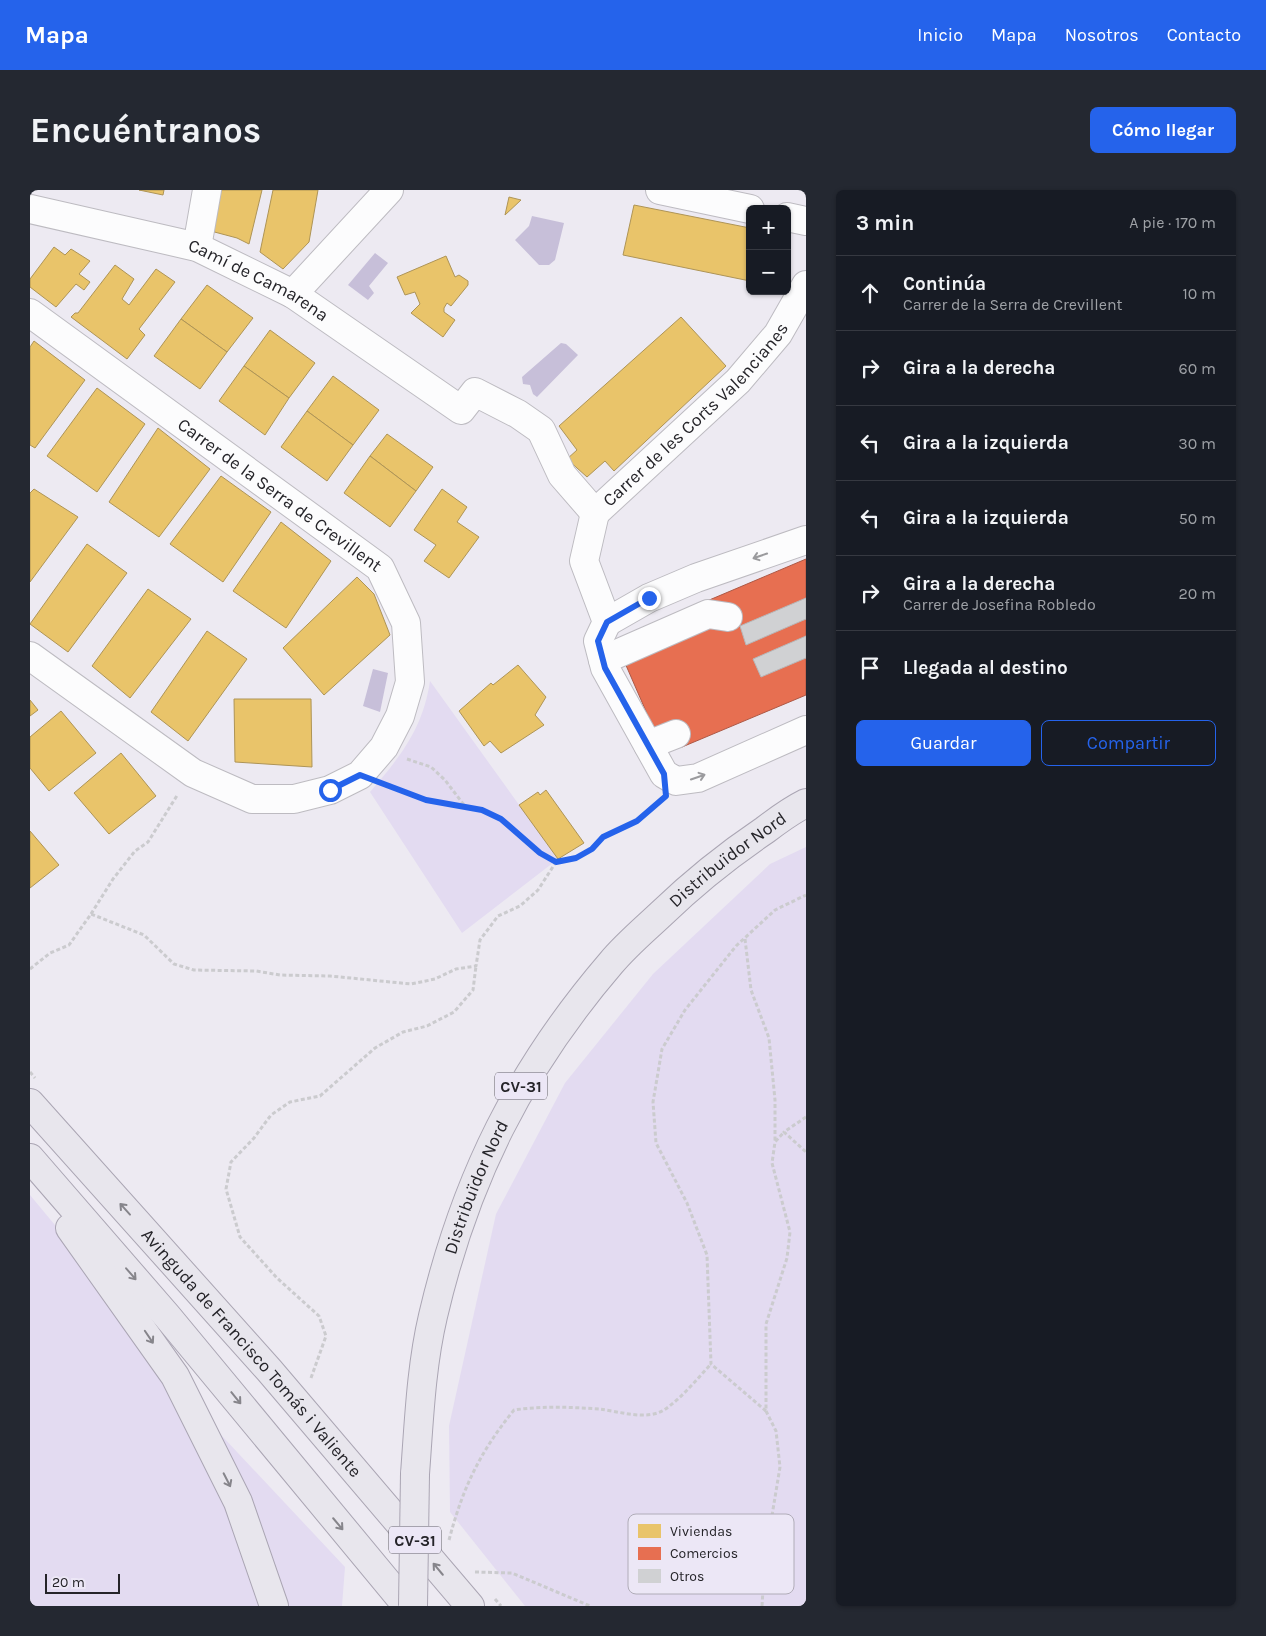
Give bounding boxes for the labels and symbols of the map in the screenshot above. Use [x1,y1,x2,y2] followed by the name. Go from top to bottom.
[187,234,333,326] street label: Camí de Camarena
[598,319,793,511] street label: Carrer de les Corts Valencianes
[173,413,386,577] street label: Carrer de la Serra de Crevillent
[753,552,768,561] one-way arrow
[638,587,661,610] route end
[689,772,705,781] one-way arrow
[319,779,342,802] route start
[664,807,791,912] street label: Distribuïdor Nord
[495,1072,547,1099] road number: CV-31
[439,1116,513,1257] street label: Distribuïdor Nord
[119,1202,131,1215] one-way arrow
[137,1224,366,1482] street label: Avinguda de Francisco Tomás i Valiente
[125,1267,136,1280] one-way arrow
[145,1330,155,1344] one-way arrow
[230,1392,241,1405] one-way arrow
[223,1472,232,1487] one-way arrow
[628,1514,794,1594] legend
[333,1517,344,1530] one-way arrow
[670,1523,732,1540] text: Viviendas
[389,1526,441,1554] road number: CV-31
[670,1545,738,1562] text: Comercios
[433,1562,444,1575] one-way arrow
[670,1568,704,1585] text: Otros
[45,1571,120,1594] scale bar

